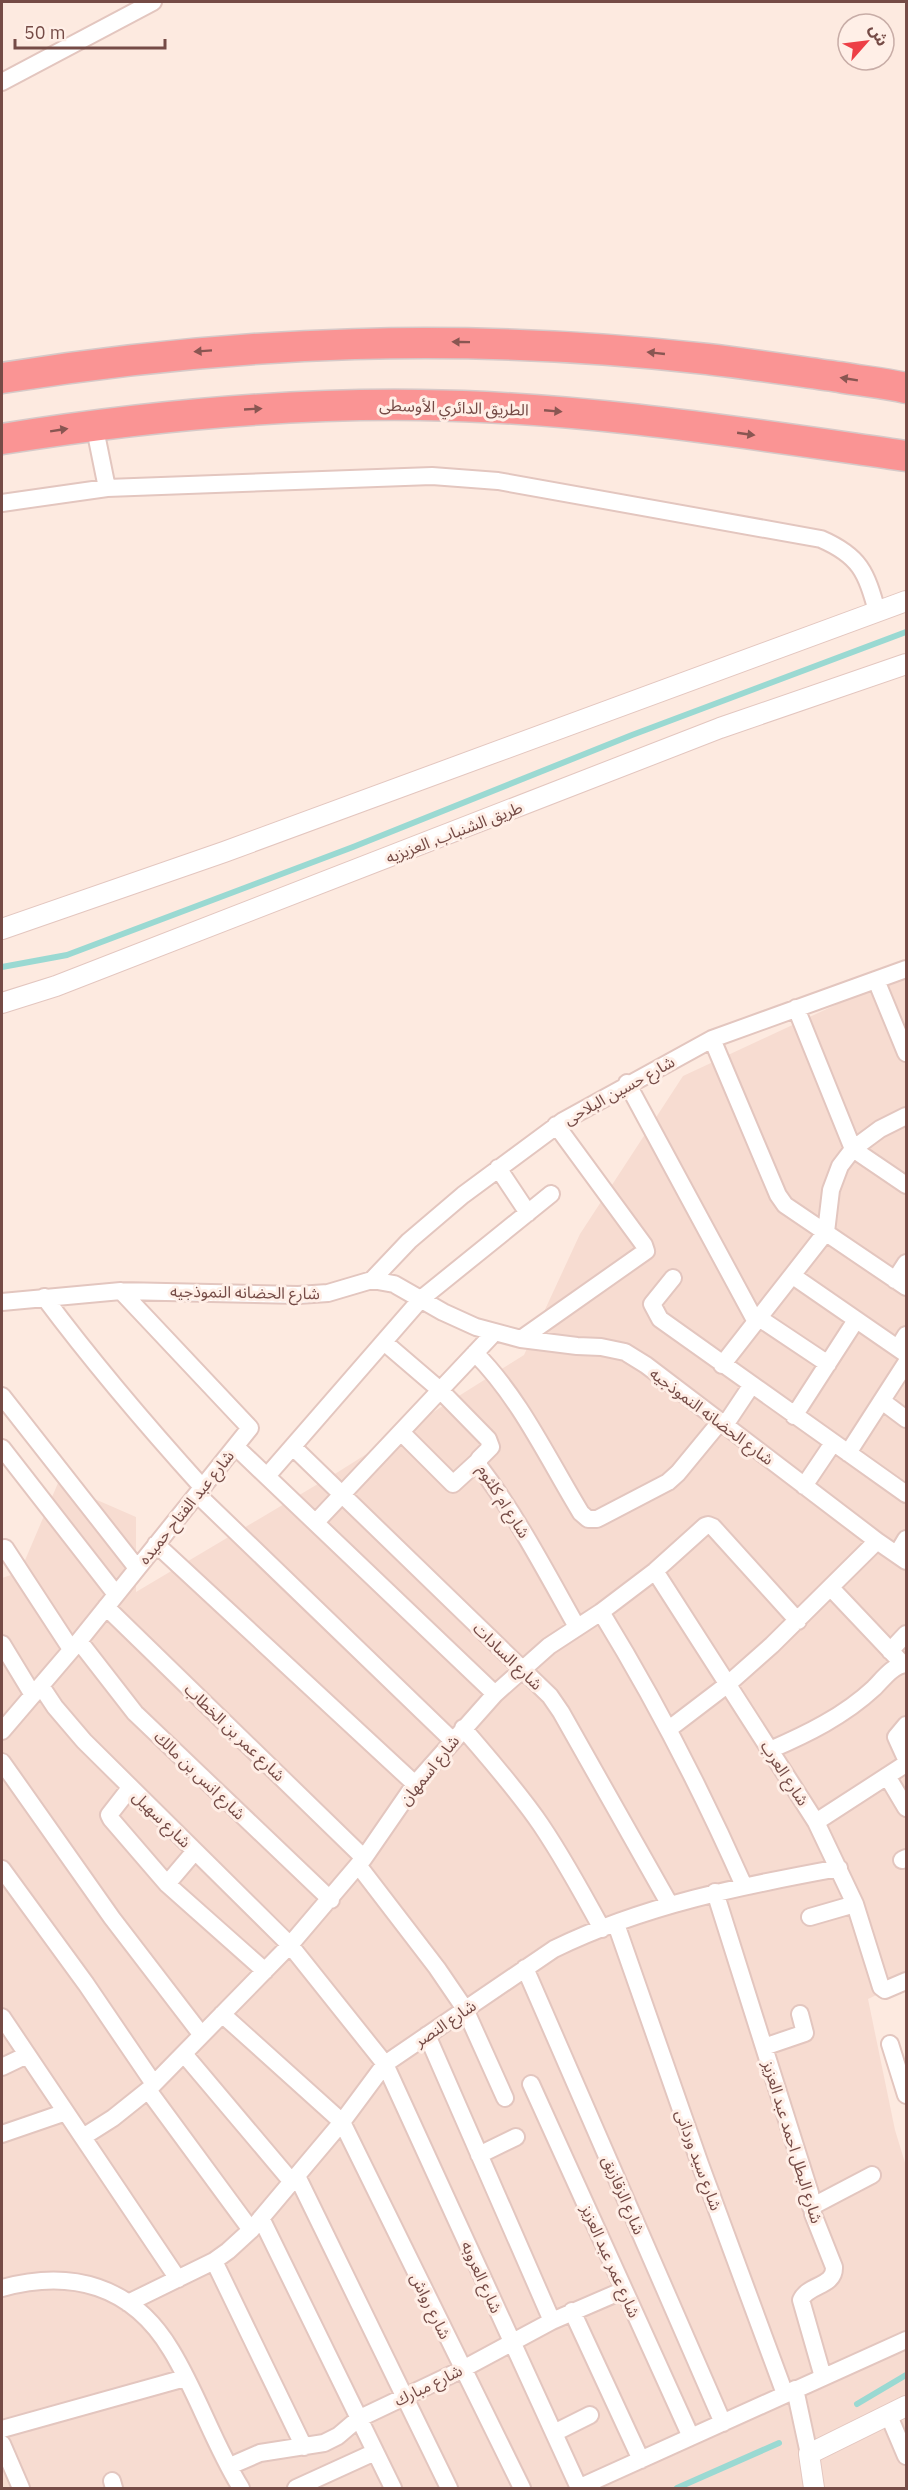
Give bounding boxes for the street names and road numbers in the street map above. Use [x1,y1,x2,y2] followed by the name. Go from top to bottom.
[379,394,529,422] street label: الطريق الدائري الأوسطى
[383,797,526,868] street label: طريق الشنباب, العزيزيه
[560,1051,679,1131] street label: شارع حسين البلاحى
[170,1281,320,1306] street label: شارع الحضانه النموذجيه
[644,1363,778,1471] street label: شارع الحضانه النموذجيه
[134,1446,240,1570] street label: شارع عبد الفتاح حميده
[471,1461,534,1543] street label: شارع ام كلثوم
[467,1618,547,1696] street label: شارع السادات
[178,1679,289,1787] street label: شارع عمر بن الخطاب
[148,1727,250,1826] street label: شارع انس بن مالك
[395,1731,466,1811] street label: شارع اسمهان
[754,1737,813,1811] street label: شارع العرب
[127,1786,195,1854] street label: شارع سهيل
[410,1995,481,2054] street label: شارع النصر
[756,2057,827,2227] street label: شارع البطل احمد عبد العزيز
[669,2107,726,2214] street label: شارع سيد وردانى
[596,2153,650,2239] street label: شارع الزقازيق
[574,2201,645,2322] street label: شارع عمر عبد العزيز
[454,2238,507,2317] street label: شارع العروبه
[404,2270,456,2344] street label: شارع رواش
[391,2360,467,2413] street label: شارع مبارك

